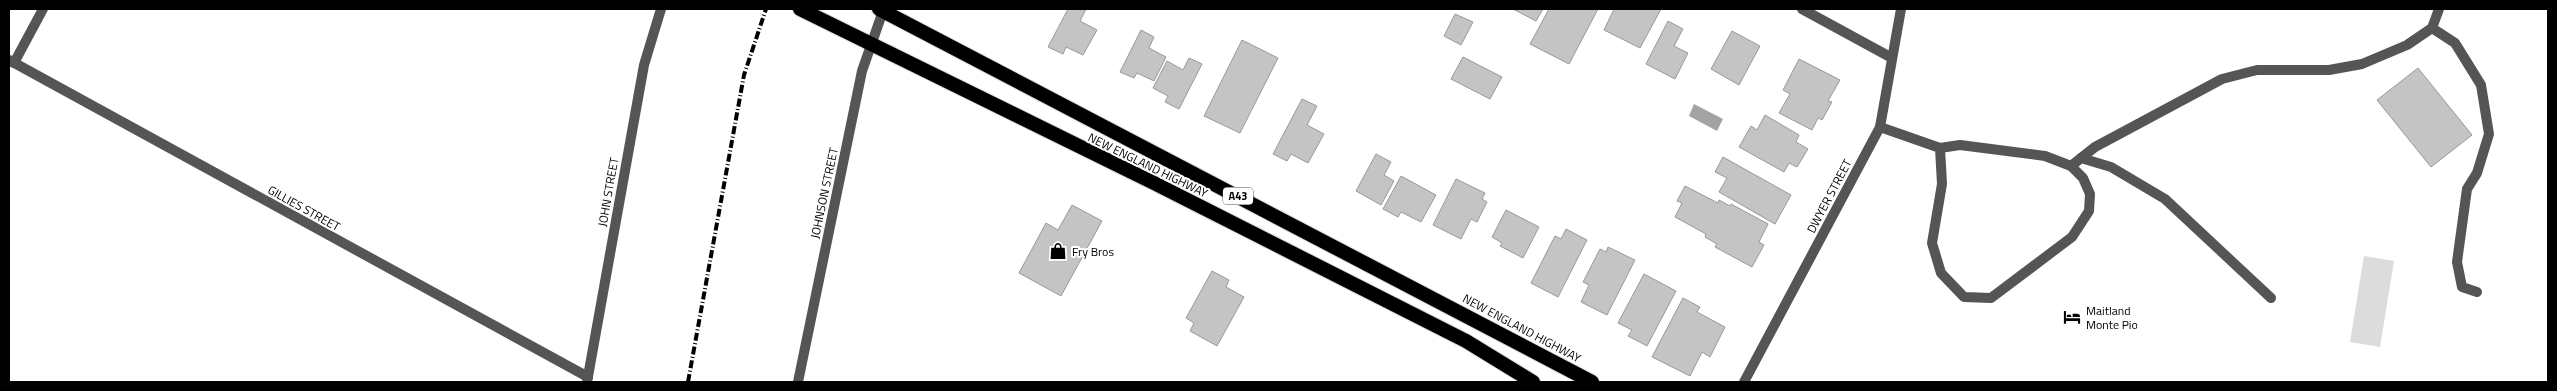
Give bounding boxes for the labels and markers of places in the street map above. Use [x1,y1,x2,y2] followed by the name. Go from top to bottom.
[1048,241,1068,261] shop icon: Fry Bros
[1072,242,1114,261] place label: Fry Bros
[2086,301,2138,334] place label: Maitland Monte Pio
[2062,307,2082,327] hotel icon: Maitland Monte Pio

